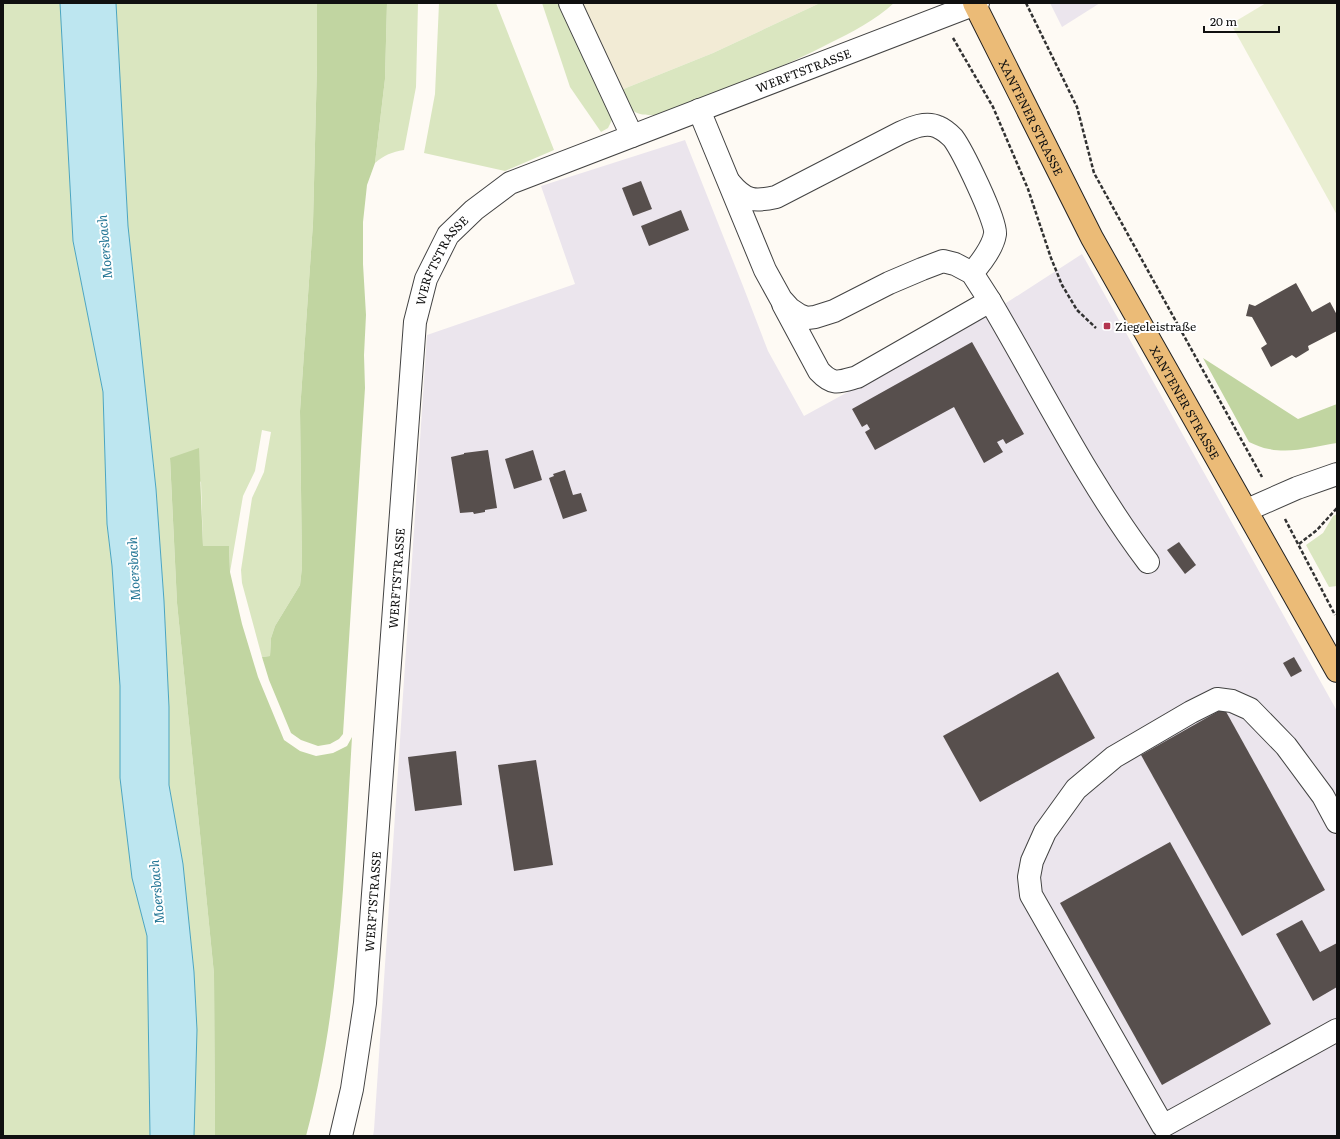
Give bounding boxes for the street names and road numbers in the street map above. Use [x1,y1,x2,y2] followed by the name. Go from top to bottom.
[753,44,854,97] street label: WERFTSTRASSE
[995,56,1068,179] street label: XANTENER STRASSE
[411,211,472,307] street label: WERFTSTRASSE
[1146,342,1225,463] street label: XANTENER STRASSE
[384,527,409,629] street label: WERFTSTRASSE
[360,850,385,952] street label: WERFTSTRASSE

